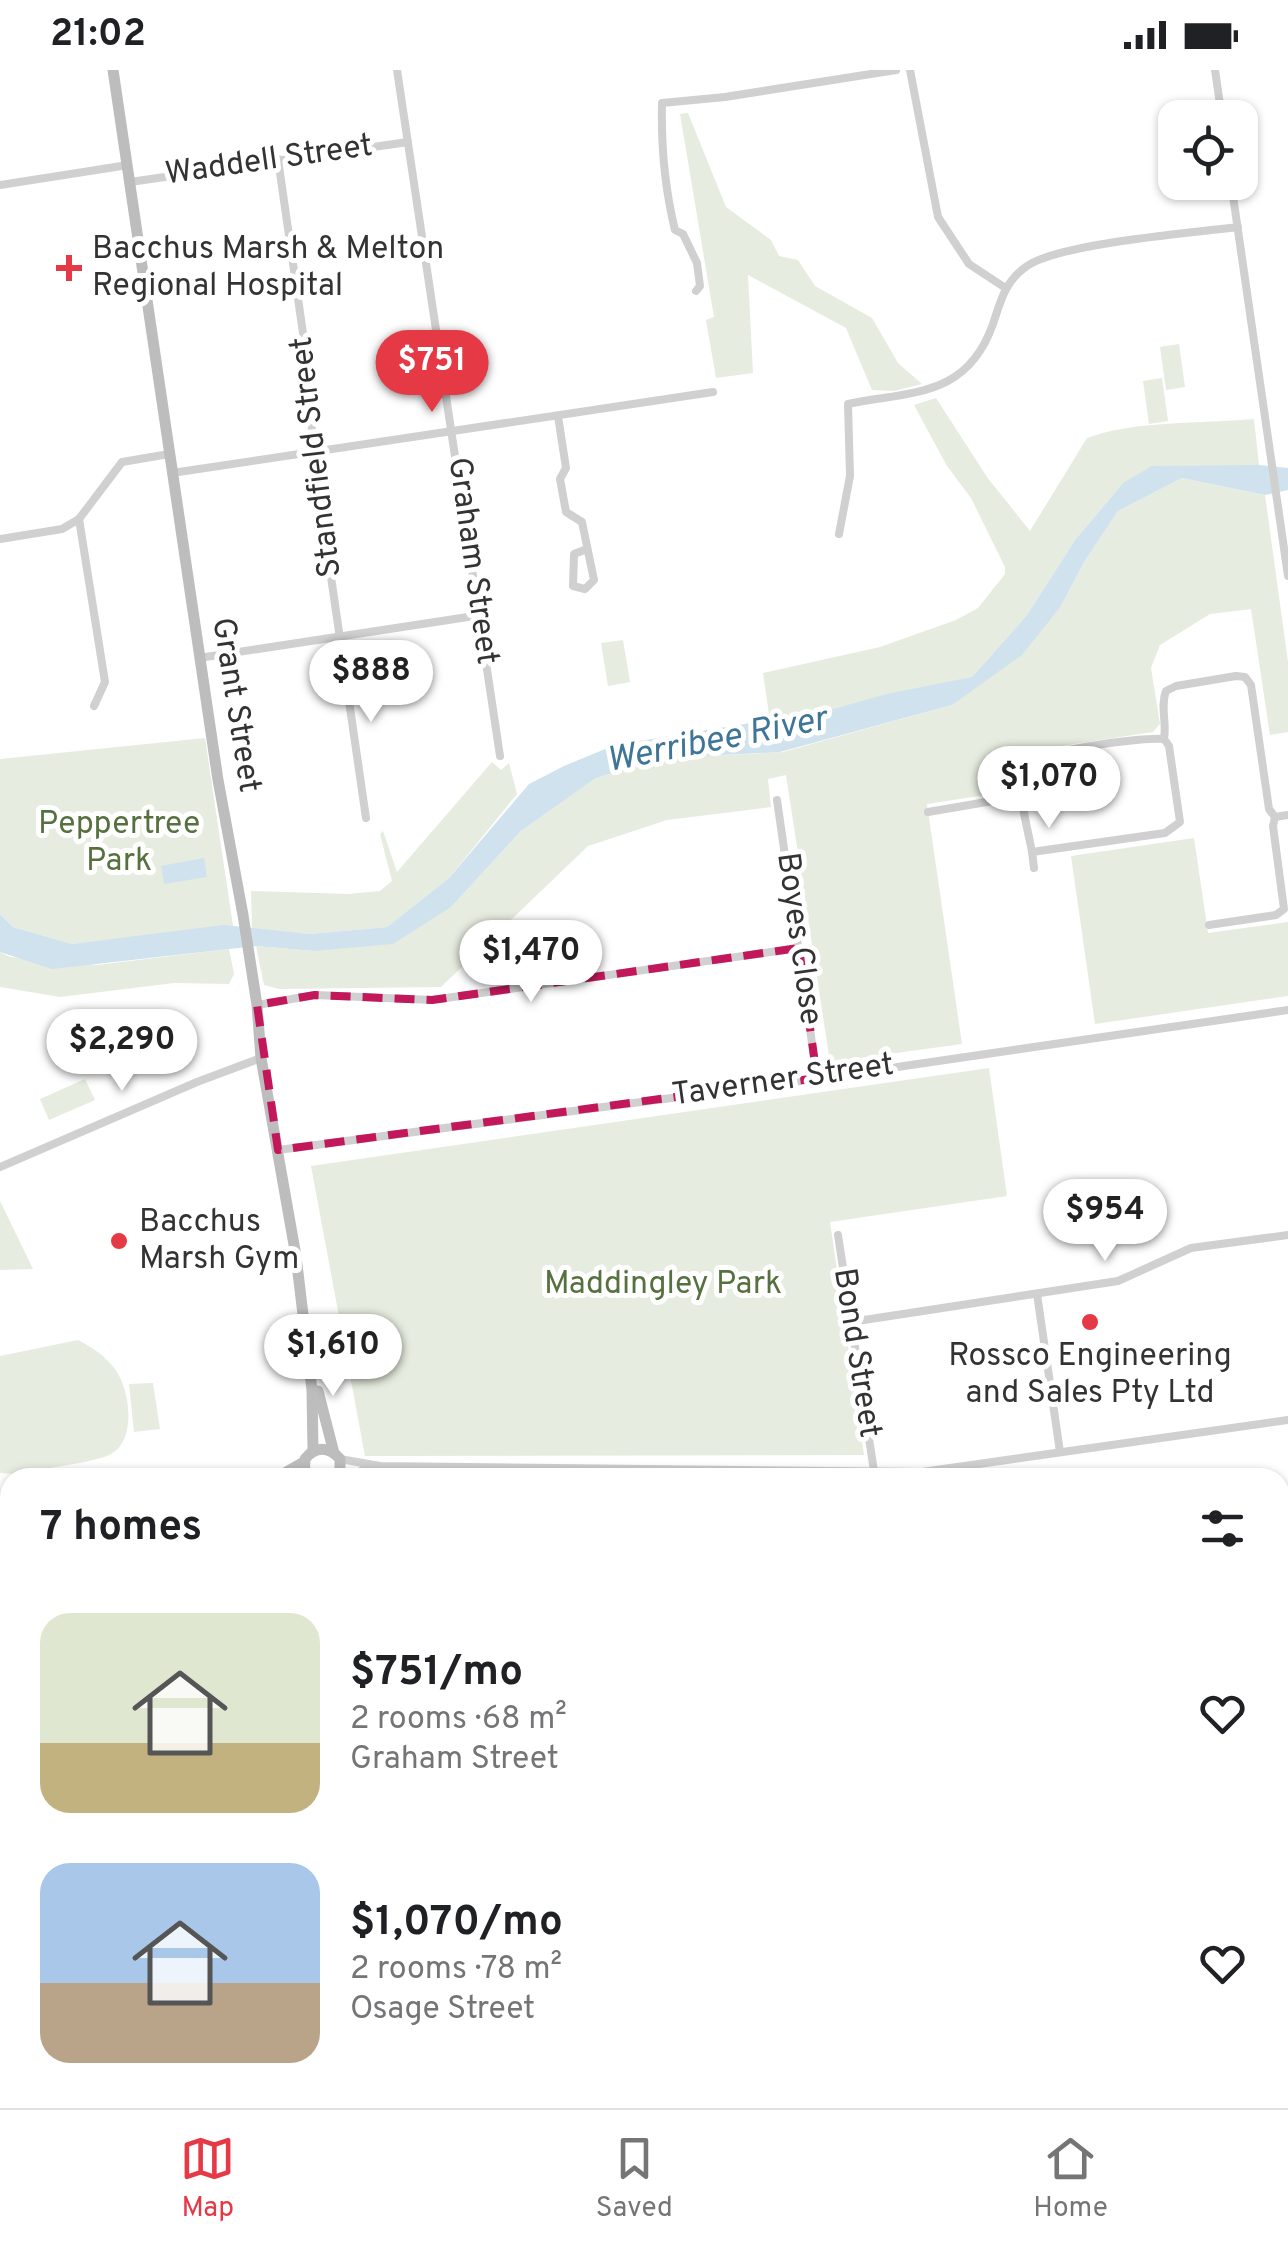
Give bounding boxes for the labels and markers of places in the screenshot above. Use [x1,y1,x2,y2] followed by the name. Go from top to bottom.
[92,230,444,307] place label: Bacchus Marsh & Melton Regional Hospital
[56,255,82,281] marker: Bacchus Marsh & Melton Regional Hospital
[373,330,491,415] pin: $751
[312,640,430,725] pin: $888
[968,746,1130,831] pin: $1,070
[450,920,612,1005] pin: $1,470
[41,1009,203,1094] pin: $2,290
[1046,1179,1164,1264] pin: $954
[139,1203,299,1280] place label: Bacchus Marsh Gym
[108,1230,130,1252] marker: Bacchus Marsh Gym
[1079,1311,1101,1333] marker: Rossco Engineering and Sales Pty Ltd
[252,1314,414,1399] pin: $1,610
[948,1337,1232,1414] place label: Rossco Engineering and Sales Pty Ltd

